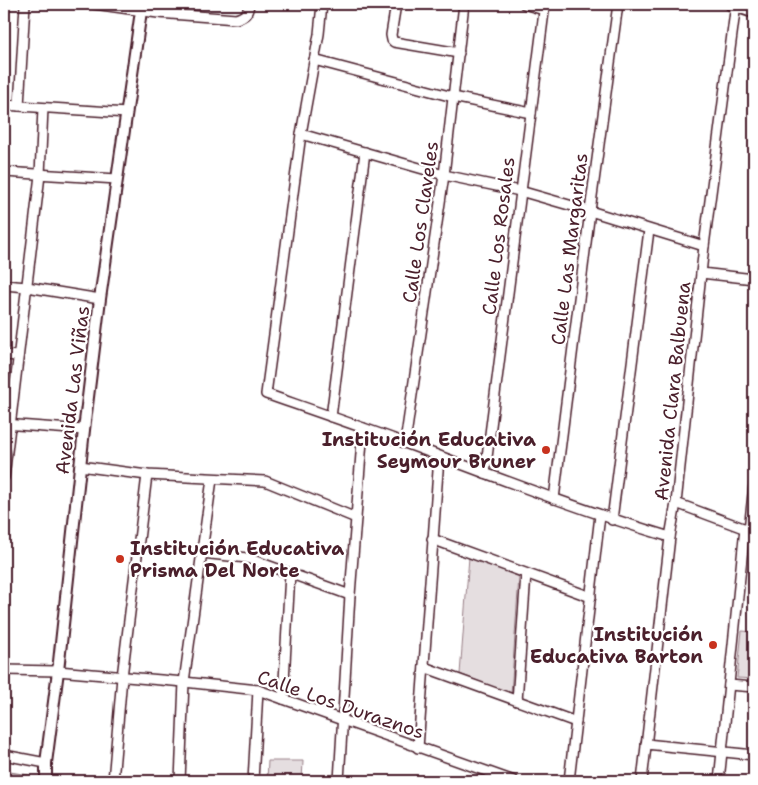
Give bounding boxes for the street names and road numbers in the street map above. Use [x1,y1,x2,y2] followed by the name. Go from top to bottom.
[397,140,444,305] street label: Calle Los Claveles
[545,152,594,346] street label: Calle Las Margaritas
[476,156,521,316] street label: Calle Los Rosales
[649,280,696,502] street label: Avenida Clara Balbuena
[50,304,95,476] street label: Avenida Las Viñas
[254,664,428,745] street label: Calle Los Duraznos

